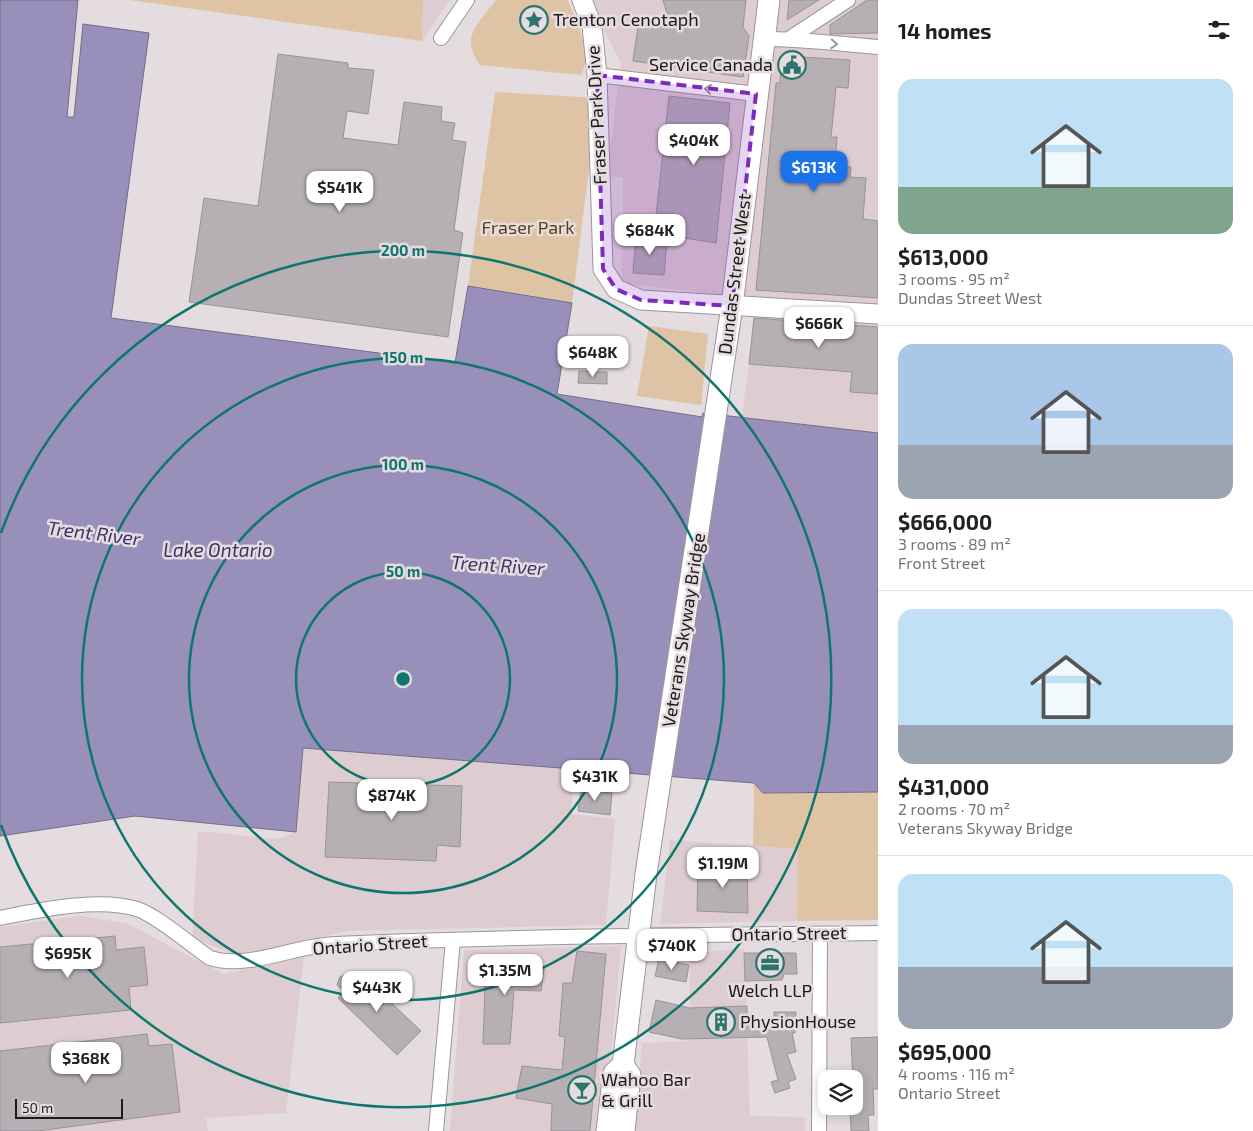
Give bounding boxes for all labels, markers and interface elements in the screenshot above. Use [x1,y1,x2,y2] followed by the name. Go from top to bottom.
[519,5,549,35] place icon: Trenton Cenotaph
[553,8,699,30] place label: Trenton Cenotaph
[1205,16,1233,44] icon: filters
[898,18,992,43] text: 14 homes
[830,38,838,49] one-way arrow
[581,45,611,185] street label: Fraser Park Drive
[777,50,807,80] public building icon: Service Canada
[649,53,773,75] place label: Service Canada
[703,84,711,95] one-way arrow
[1021,111,1111,201] icon: home
[659,124,729,166] pin: $404K
[669,130,719,149] text: $404K
[779,150,849,193] pin: $613K
[792,157,836,176] text: $613K
[305,170,375,213] pin: $541K
[317,177,363,196] text: $541K
[713,192,755,356] street label: Dundas Street West
[615,214,685,256] pin: $684K
[482,216,574,238] park label: Fraser Park
[625,220,675,239] text: $684K
[381,241,425,259] text: 200 m
[898,244,988,269] text: $613,000
[898,269,1010,288] text: 3 rooms · 95 m²
[898,288,1042,307] text: Dundas Street West
[784,306,854,349] pin: $666K
[795,313,843,332] text: $666K
[558,336,628,378] pin: $648K
[568,342,618,361] text: $648K
[383,348,423,366] text: 150 m
[1021,377,1111,467] icon: home
[382,455,424,473] text: 100 m
[898,509,992,534] text: $666,000
[46,515,142,550] water label: Trent River
[657,531,709,729] street label: Veterans Skyway Bridge
[898,534,1011,553] text: 3 rooms · 89 m²
[163,538,273,561] water label: Lake Ontario
[450,550,546,579] water label: Trent River
[898,553,985,572] text: Front Street
[386,562,420,580] text: 50 m
[1021,642,1111,732] icon: home
[394,670,412,688] centre of rings
[560,760,630,802] pin: $431K
[572,766,618,785] text: $431K
[898,774,989,799] text: $431,000
[357,778,427,821] pin: $874K
[368,785,416,804] text: $874K
[898,799,1010,818] text: 2 rooms · 70 m²
[898,818,1073,837] text: Veterans Skyway Bridge
[682,846,764,889] pin: $1.19M
[698,853,748,872] text: $1.19M
[1021,907,1111,997] icon: home
[731,921,847,945] street label: Ontario Street
[637,928,707,971] pin: $740K
[312,929,428,959] street label: Ontario Street
[648,935,696,954] text: $740K
[33,936,103,979] pin: $695K
[44,943,92,962] text: $695K
[755,948,785,978] office icon: Welch LLP
[464,954,546,996] pin: $1.35M
[479,960,531,979] text: $1.35M
[342,970,412,1013] pin: $443K
[353,977,401,996] text: $443K
[728,979,812,1001] place label: Welch LLP
[706,1007,736,1037] building icon: PhysionHouse
[740,1010,856,1032] place label: PhysionHouse
[898,1039,991,1064] text: $695,000
[51,1042,121,1084] pin: $368K
[62,1048,110,1067] text: $368K
[898,1064,1015,1083] text: 4 rooms · 116 m²
[601,1068,691,1111] place label: Wahoo Bar & Grill
[818,1070,863,1115] map controls
[818,1070,863,1115] button: layers
[567,1075,597,1105] bar icon: Wahoo Bar & Grill
[898,1083,1000,1102] text: Ontario Street
[15,1096,122,1119] scale bar
[22,1099,53,1116] text: 50 m

